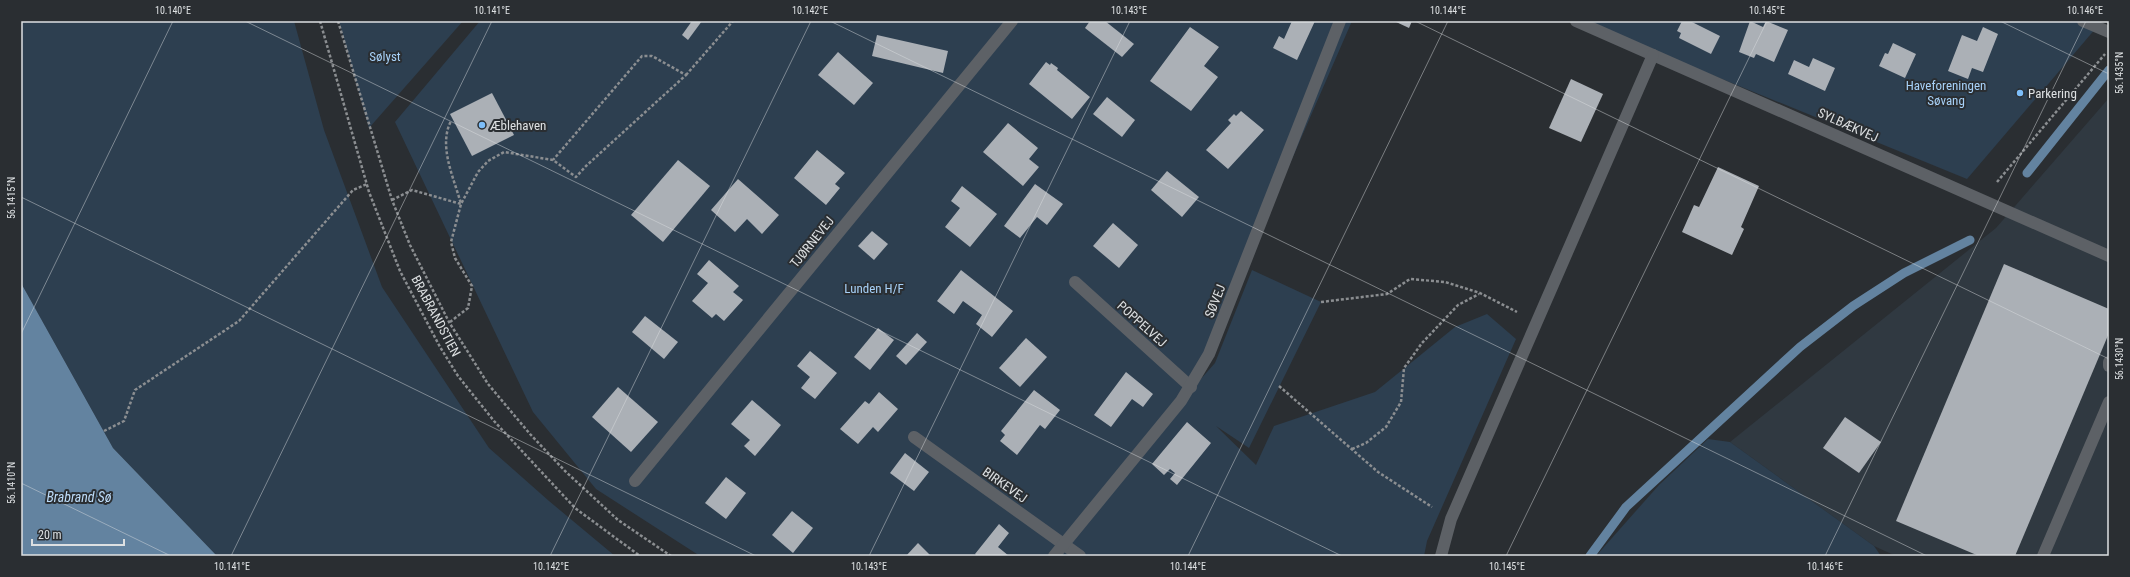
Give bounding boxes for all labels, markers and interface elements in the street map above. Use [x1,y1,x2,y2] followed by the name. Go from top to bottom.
[155,5,191,16] text: 10.140°E
[474,5,510,16] text: 10.141°E
[792,5,828,16] text: 10.142°E
[1111,5,1147,16] text: 10.143°E
[1430,5,1466,16] text: 10.144°E
[1749,5,1785,16] text: 10.145°E
[2067,5,2103,16] text: 10.146°E
[369,49,401,64] park label: Sølyst
[2114,52,2125,94] text: 56.1435°N
[1906,78,1986,108] park label: Haveforeningen Søvang
[2028,86,2077,101] place label: Parkering
[2015,88,2025,98] marker: Parkering
[1815,105,1881,145] street label: SYLBÆKVEJ
[489,118,546,133] place label: Æblehaven
[477,120,487,130] marker: Æblehaven
[6,177,17,219] text: 56.1415°N
[787,214,837,270] street label: TJØRNEVEJ
[408,273,464,359] street label: BRABRANDSTIEN
[844,281,904,296] park label: Lunden H/F
[1202,282,1228,320] street label: SØVEJ
[1114,298,1170,350] street label: POPPELVEJ
[2114,338,2125,380] text: 56.1430°N
[6,462,17,504] text: 56.1410°N
[980,464,1030,506] street label: BIRKEVEJ
[46,489,112,505] water label: Brabrand Sø
[32,521,124,547] scale bar
[38,528,62,542] text: 20 m
[214,561,250,572] text: 10.141°E
[533,561,569,572] text: 10.142°E
[851,561,887,572] text: 10.143°E
[1170,561,1206,572] text: 10.144°E
[1489,561,1525,572] text: 10.145°E
[1807,561,1843,572] text: 10.146°E

